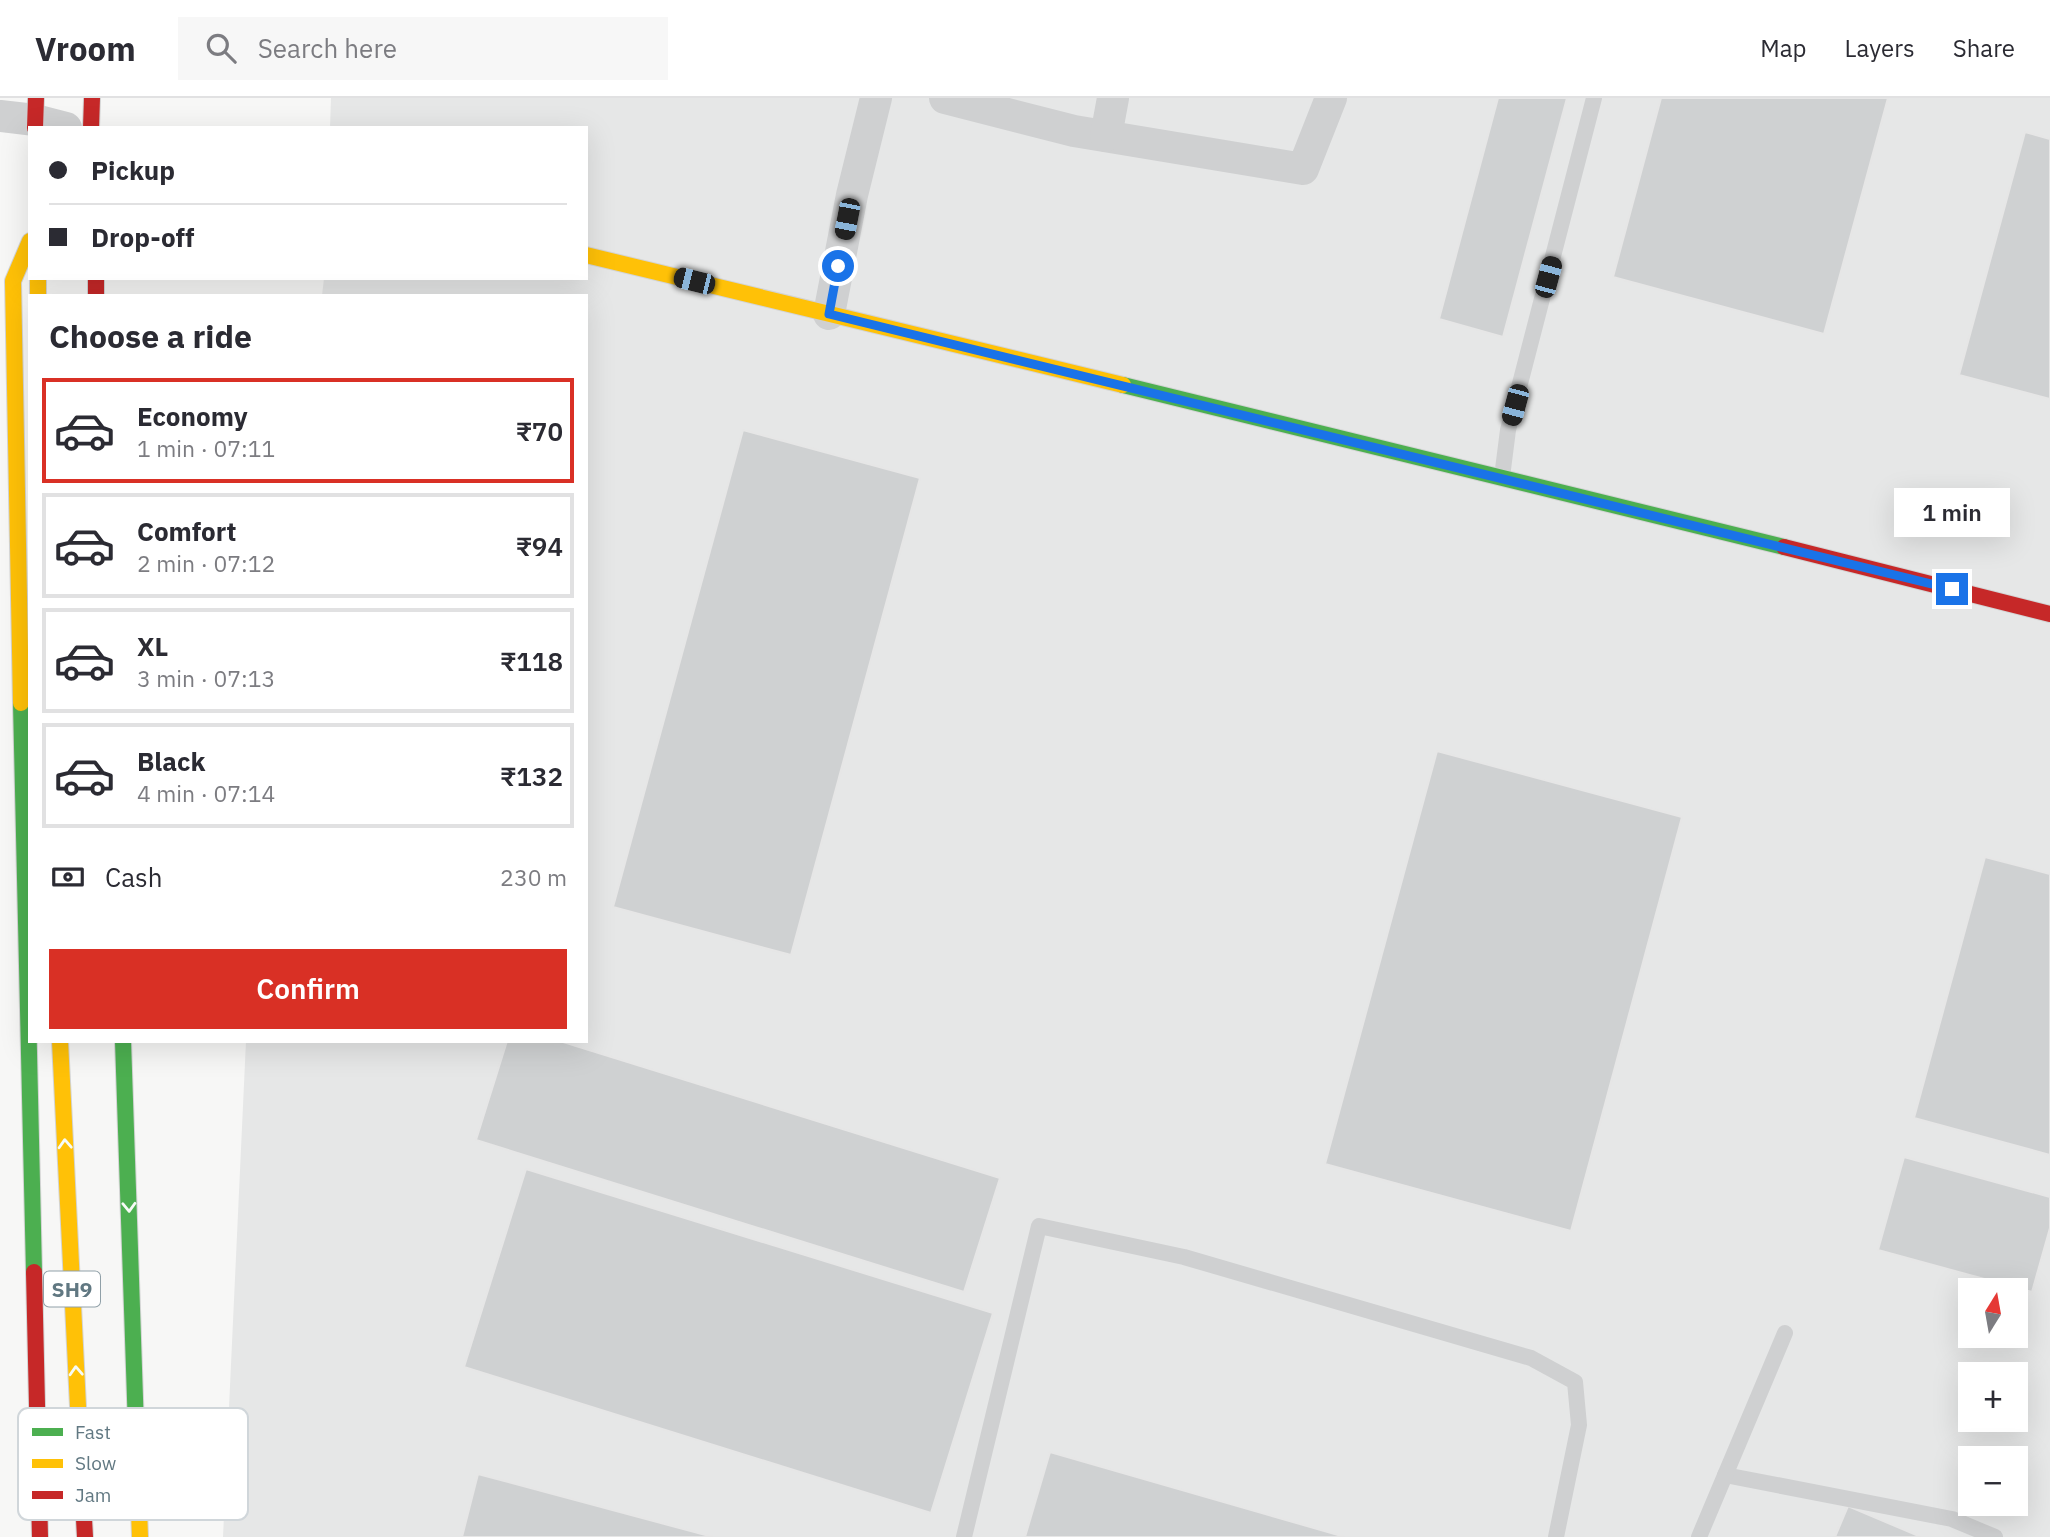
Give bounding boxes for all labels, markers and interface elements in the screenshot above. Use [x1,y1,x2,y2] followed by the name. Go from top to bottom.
[178,17,668,80] search box
[35,27,136,70] text: Vroom
[202,29,240,67] icon: search
[258,31,397,65] text: Search here
[1760,32,1807,64] text: Map
[1845,32,1915,64] text: Layers
[1953,32,2015,64] text: Share
[91,153,175,187] text: Pickup
[833,196,862,242] car
[91,220,194,254] text: Drop-off
[822,250,854,282] route start
[1533,254,1564,300] car
[672,266,717,296] car
[49,315,252,357] text: Choose a ride
[1500,382,1531,428] car
[53,399,116,462] icon: car
[137,399,248,433] text: Economy
[516,414,563,448] text: ₹70
[137,433,275,463] text: 1 min · 07:11
[1894,488,2010,536] callout: 1 min
[1922,497,1982,527] text: 1 min
[53,514,116,577] icon: car
[137,514,236,548] text: Comfort
[516,529,563,563] text: ₹94
[137,548,275,578] text: 2 min · 07:12
[1936,573,1968,605] route end
[53,629,116,692] icon: car
[137,629,168,663] text: XL
[500,644,563,678] text: ₹118
[137,663,275,693] text: 3 min · 07:13
[53,744,116,807] icon: car
[137,744,205,778] text: Black
[500,759,563,793] text: ₹132
[137,778,275,808] text: 4 min · 07:14
[49,858,87,896] icon: cash
[105,860,162,894] text: Cash
[500,862,567,892] text: 230 m
[49,949,567,1029] button: Confirm
[57,1138,72,1149] one-way arrow
[121,1202,136,1213] one-way arrow
[44,1272,100,1306] road number: SH9
[1958,1278,2028,1348] north arrow
[1958,1278,2028,1516] map controls
[1958,1362,2028,1432] button: +
[69,1365,84,1376] one-way arrow
[18,1408,248,1520] legend
[75,1420,111,1444] text: Fast
[1958,1446,2028,1516] button: −
[75,1451,116,1475] text: Slow
[75,1483,111,1507] text: Jam

